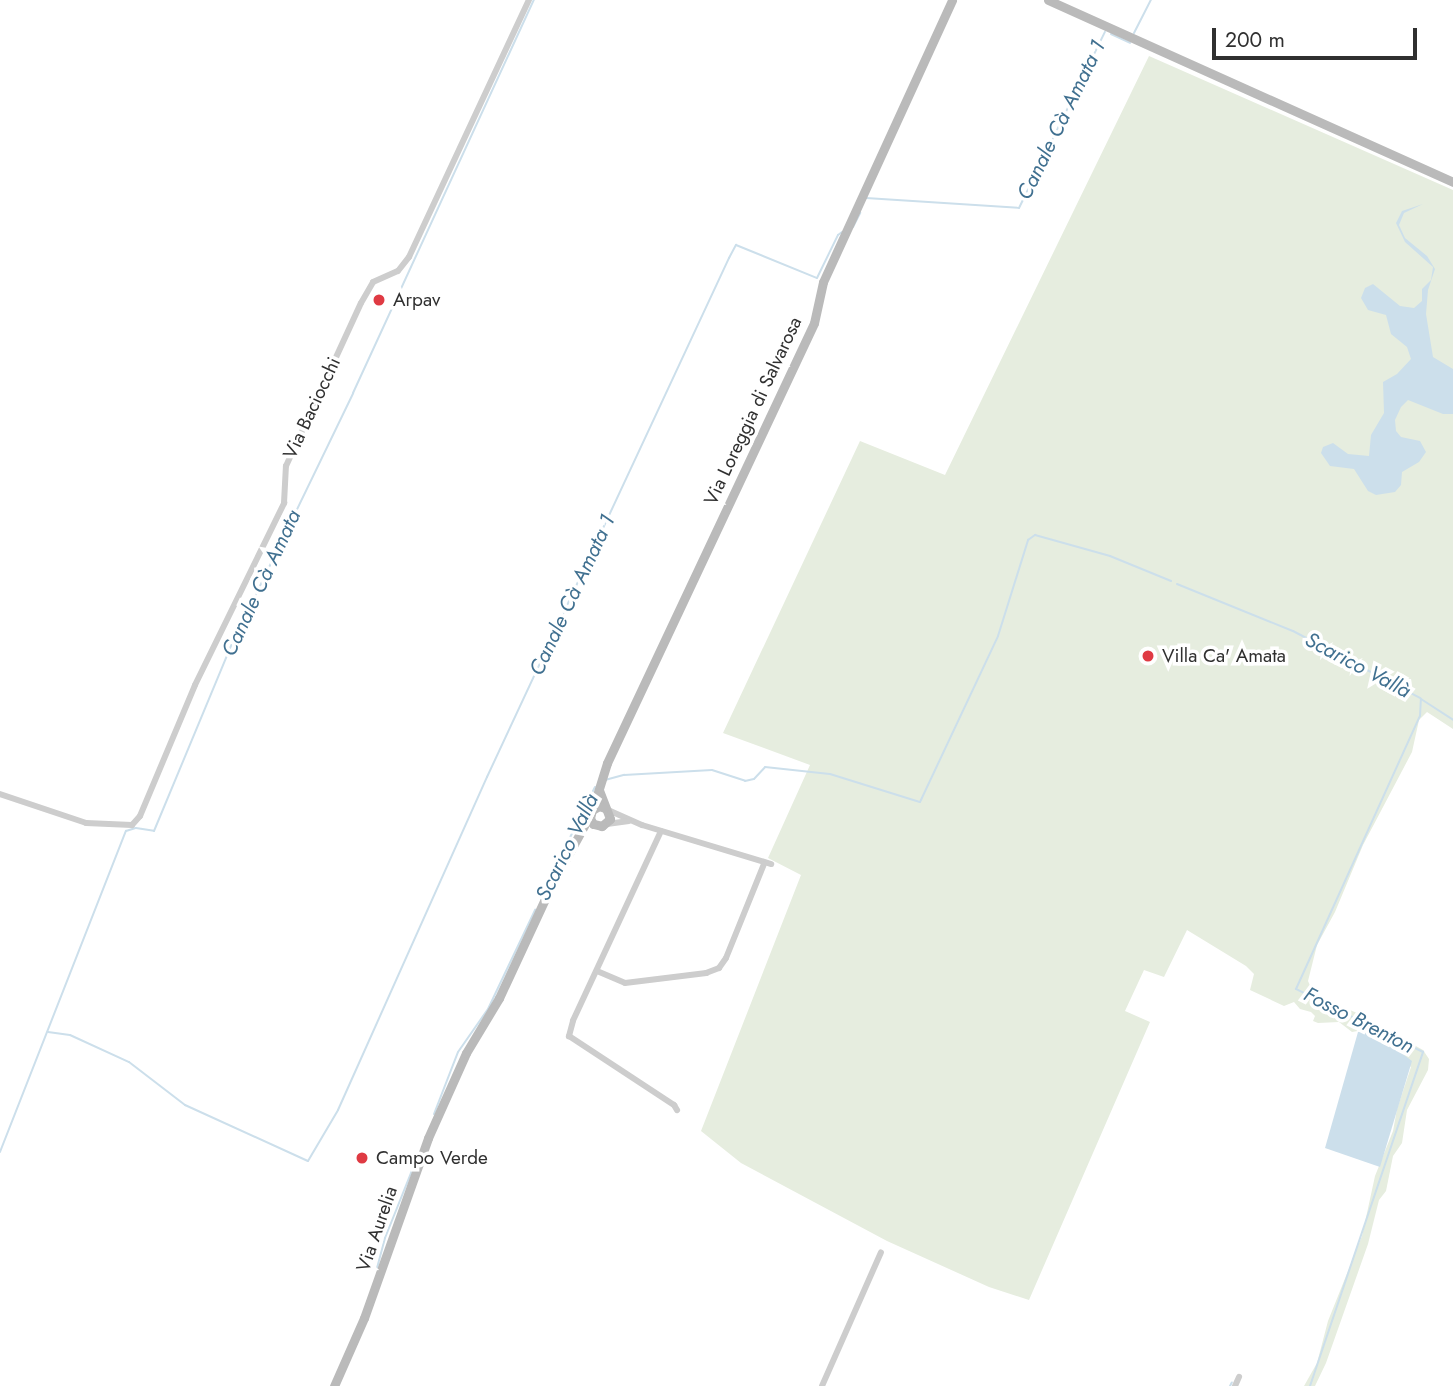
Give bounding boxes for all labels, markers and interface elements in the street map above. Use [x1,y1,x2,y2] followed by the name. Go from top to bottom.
[1215,14,1420,58] scale bar
[1225,25,1285,55] text: 200 m
[1011,36,1111,204] water label: Canale Cà Amata 1
[393,289,440,311] place label: Arpav
[371,292,387,308] marker: Arpav
[699,313,807,509] street label: Via Loreggia di Salvarosa
[279,354,345,462] street label: Via Baciocchi
[216,506,306,660] water label: Canale Cà Amata
[524,511,620,679] water label: Canale Cà Amata 1
[1301,627,1415,703] water label: Scarico Vallà
[1162,645,1286,667] place label: Villa Ca' Amata
[1140,648,1156,664] marker: Villa Ca' Amata
[530,789,604,905] water label: Scarico Vallà
[1300,981,1418,1059] water label: Fosso Brenton
[376,1147,488,1169] place label: Campo Verde
[354,1150,370,1166] marker: Campo Verde
[352,1183,402,1275] street label: Via Aurelia

